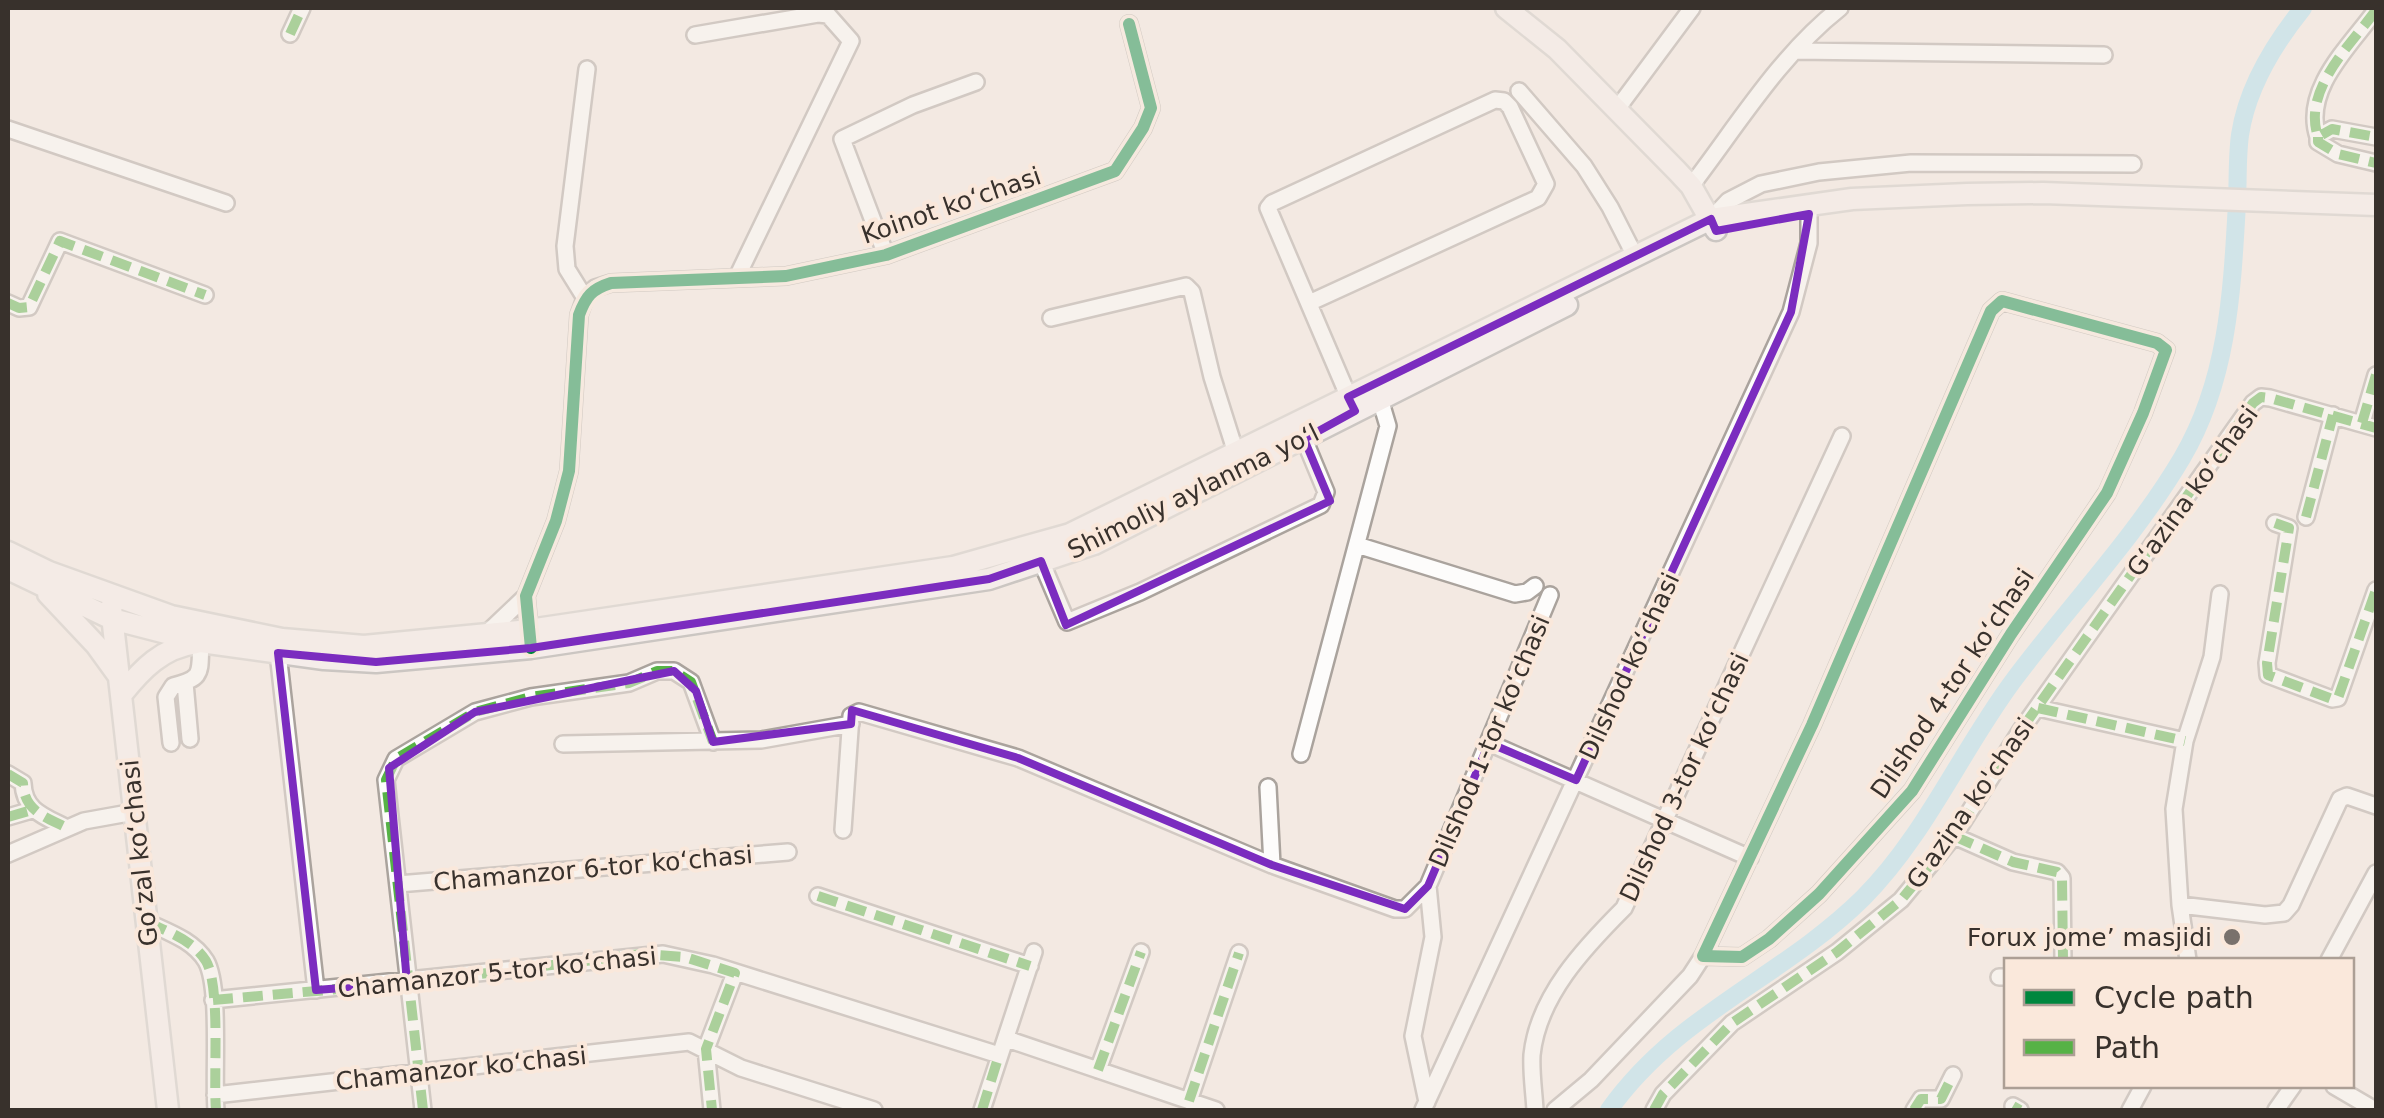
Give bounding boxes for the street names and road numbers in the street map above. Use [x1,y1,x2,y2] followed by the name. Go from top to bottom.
[858,161,1045,250] street label: Koinot koʻchasi
[2121,400,2264,582] street label: Gʻazina koʻchasi
[1063,418,1324,565] street label: Shimoliy aylanma yoʻl
[1865,563,2040,804] street label: Dilshod 4-tor koʻchasi
[1573,568,1685,764] street label: Dilshod koʻchasi
[1423,611,1556,872] street label: Dilshod 1-tor koʻchasi
[1614,648,1755,906] street label: Dilshod 3-tor koʻchasi
[1901,712,2040,894] street label: G'azina ko'chasi
[115,758,164,948] street label: Goʻzal koʻchasi
[432,840,754,897] street label: Chamanzor 6-tor koʻchasi
[336,941,658,1004] street label: Chamanzor 5-tor koʻchasi
[334,1041,588,1096] street label: Chamanzor koʻchasi

